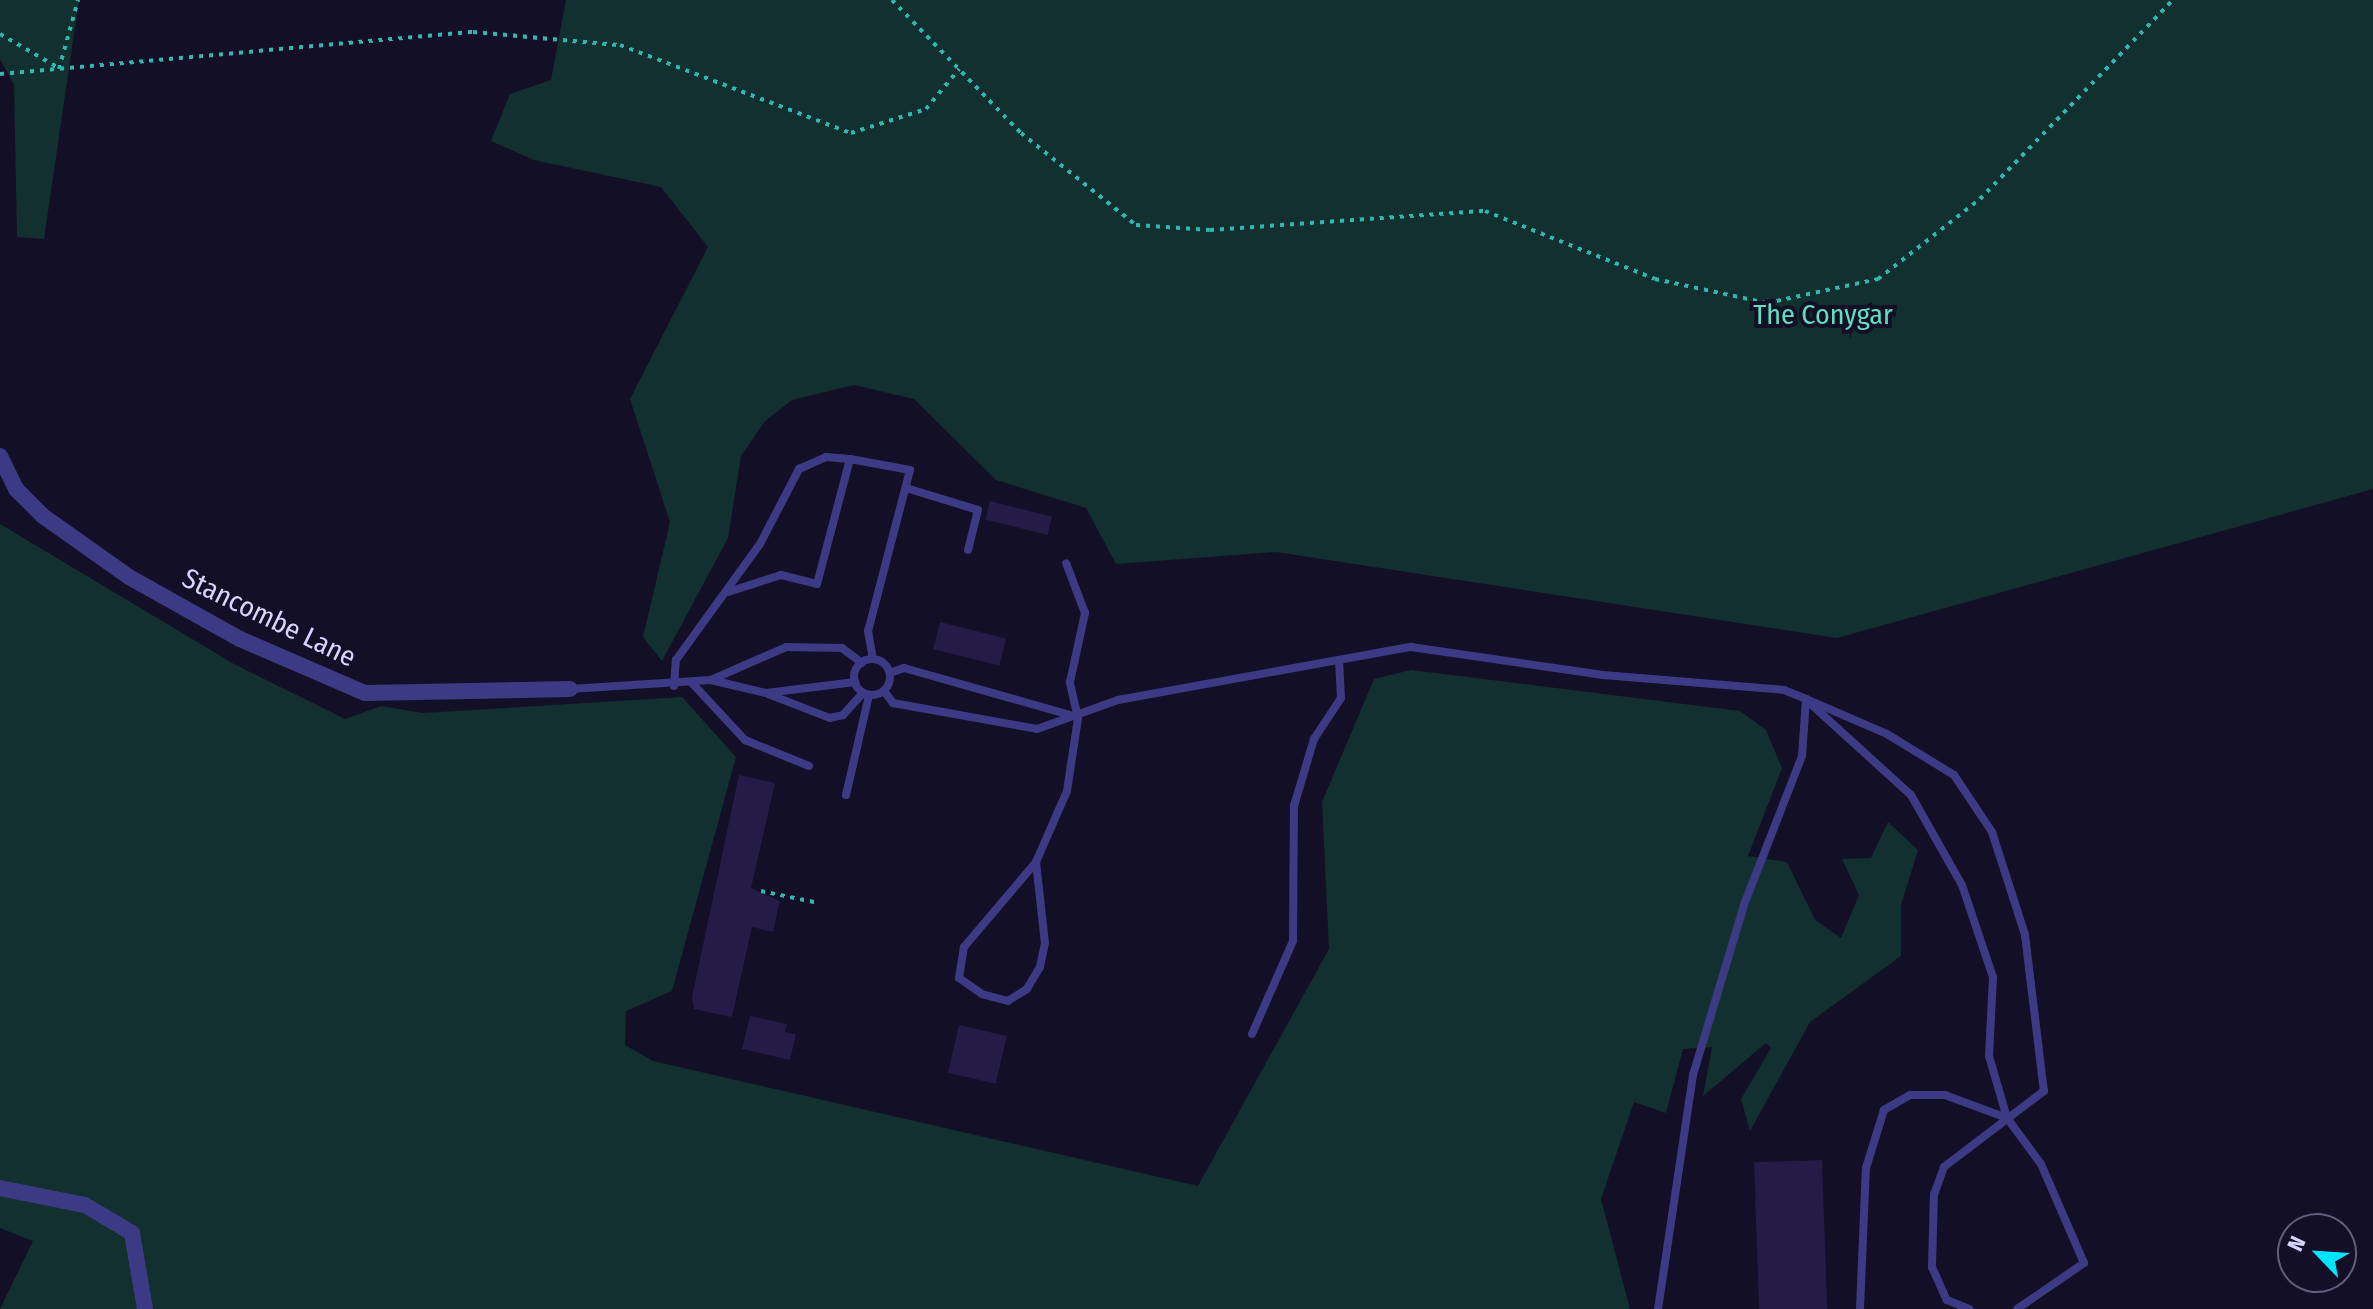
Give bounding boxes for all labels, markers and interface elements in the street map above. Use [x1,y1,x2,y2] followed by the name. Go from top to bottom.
[1753,298,1893,332] park label: The Conygar
[177,562,361,674] street label: Stancombe Lane
[2277,1213,2357,1293] north arrow
[2282,1232,2312,1255] text: N

